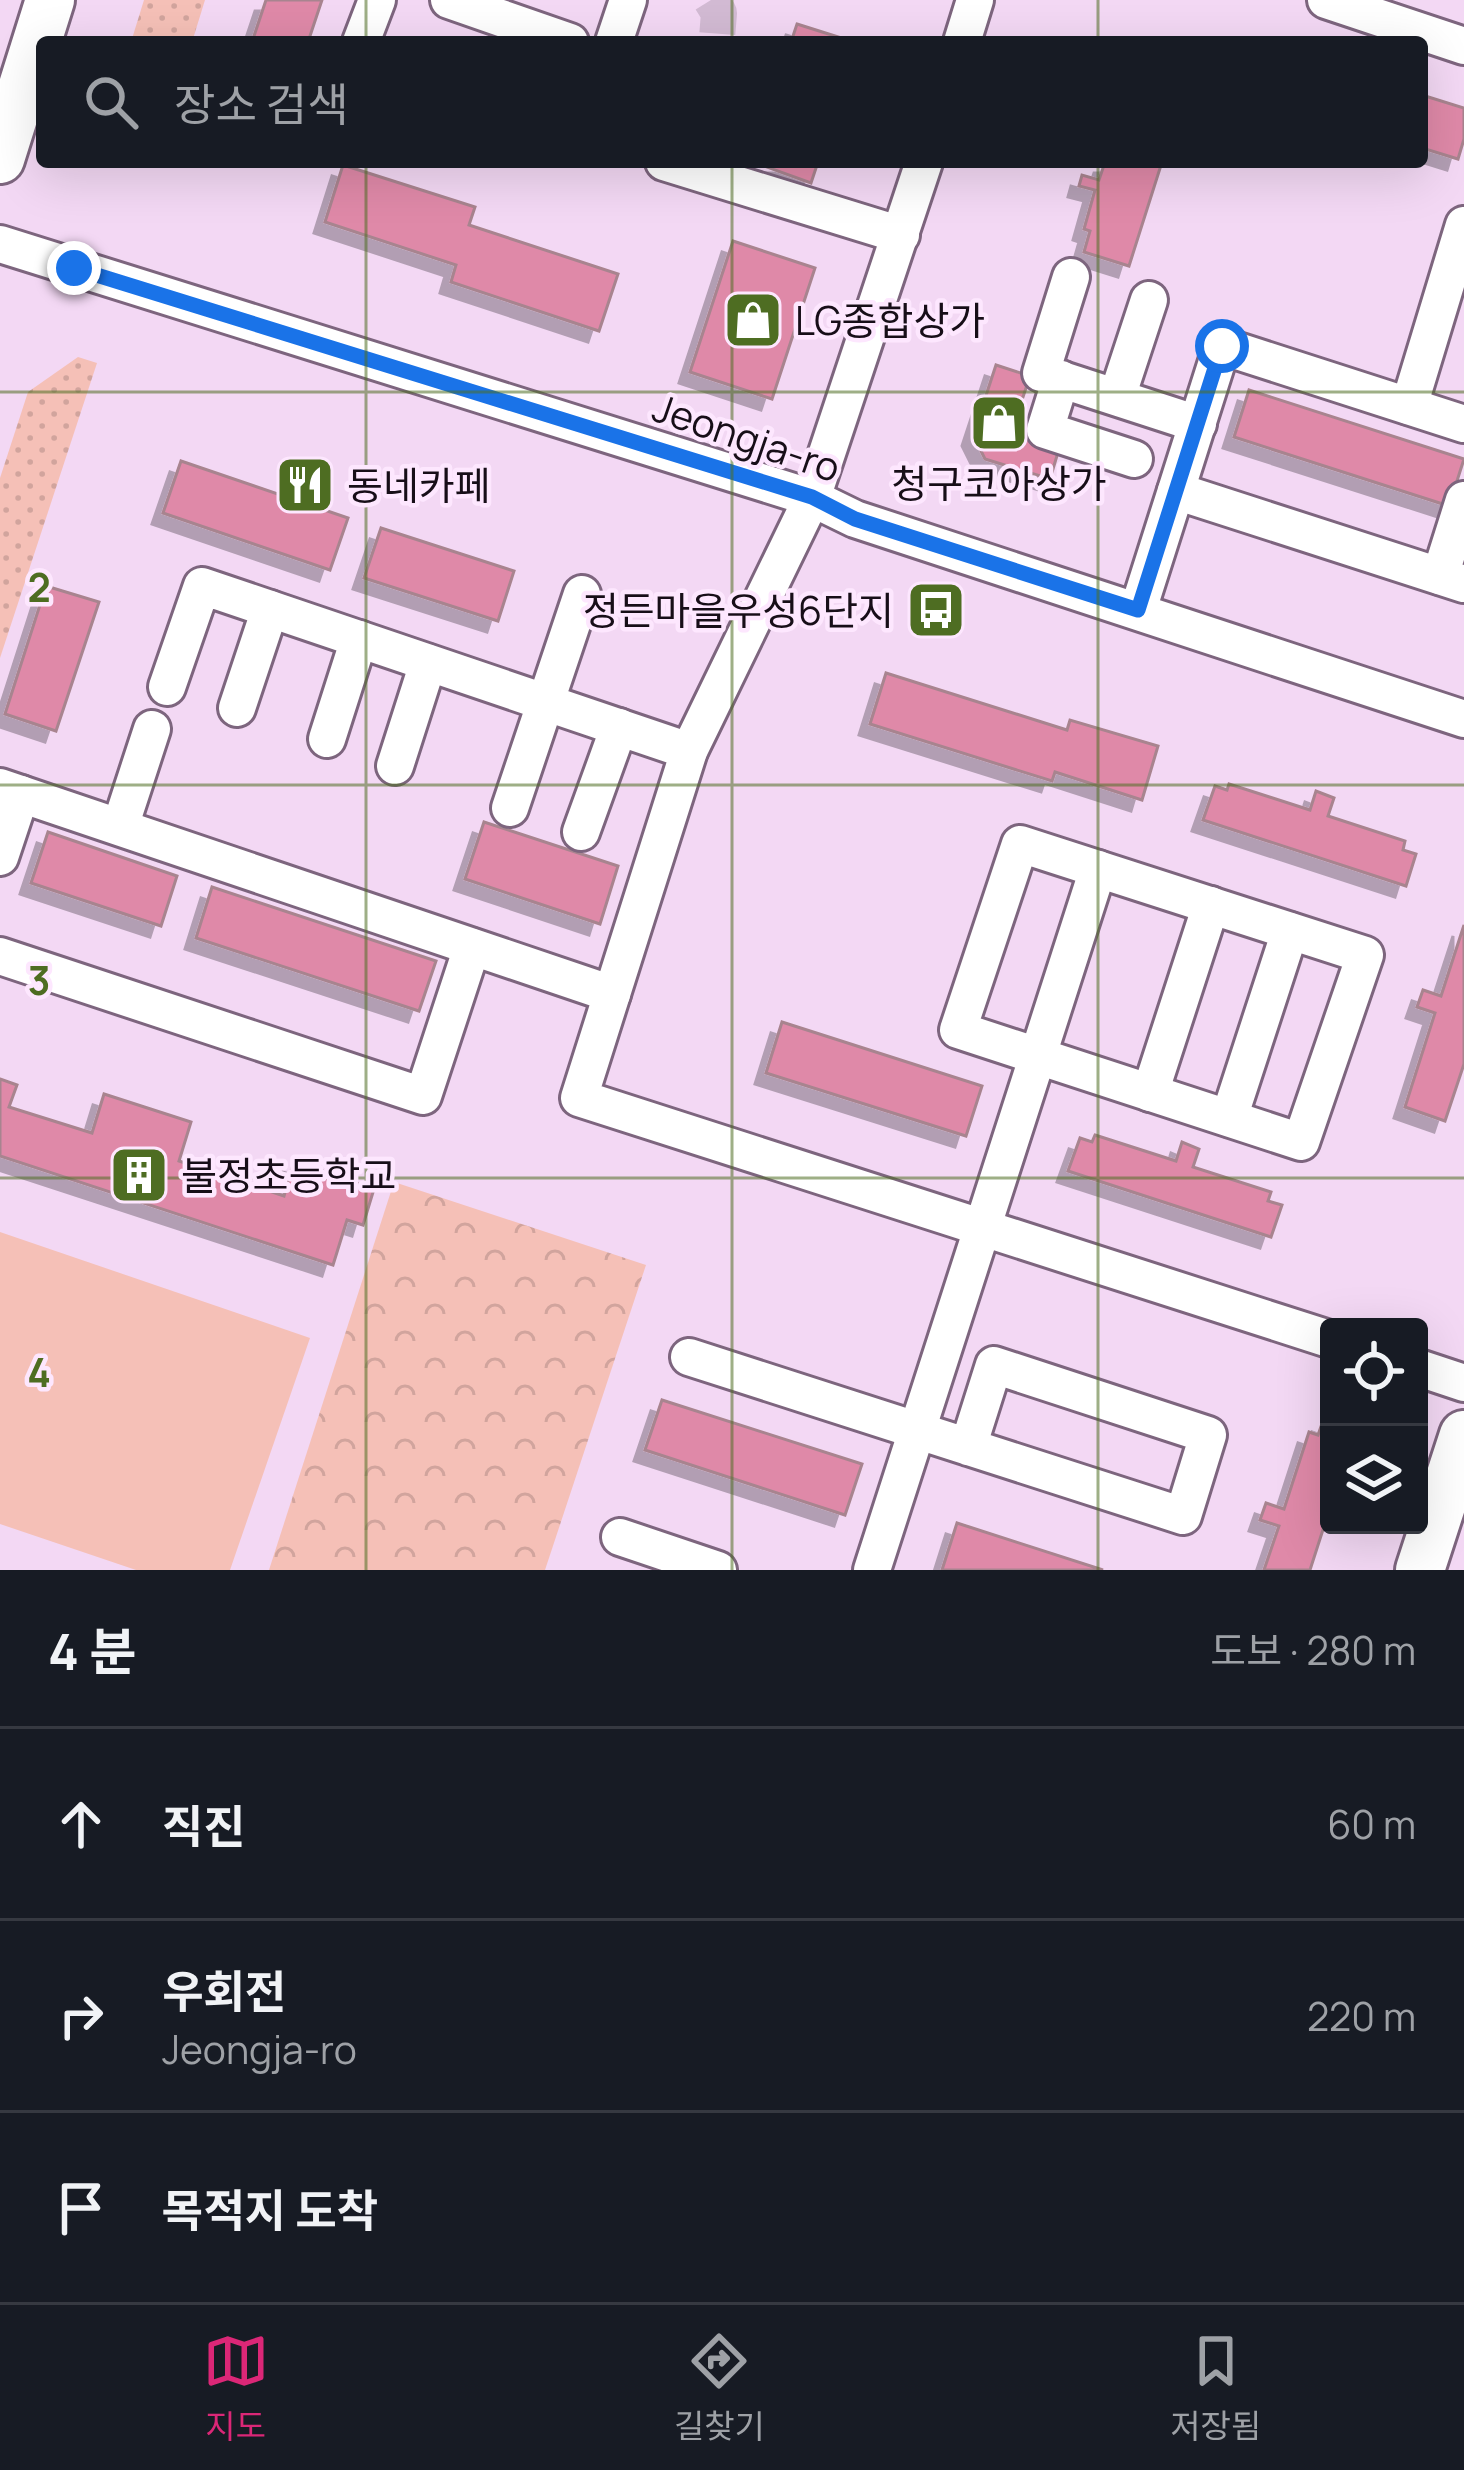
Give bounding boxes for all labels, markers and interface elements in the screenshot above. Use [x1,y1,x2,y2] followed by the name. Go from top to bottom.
[36,36,1428,168] search box
[78,69,144,135] icon: search
[174,73,349,135] text: 장소 검색
[47,241,101,295] route end
[722,289,784,351] shop icon: LG종합상가
[795,293,985,347] place label: LG종합상가
[1195,319,1249,373] route start
[646,380,848,494] street label: Jeongja-ro
[968,392,1030,454] shop icon: 청구코아상가
[274,454,336,516] restaurant icon: 동네카페
[891,456,1107,510] place label: 청구코아상가
[347,458,491,512] place label: 동네카페
[27,560,51,614] text: 2
[905,579,967,641] bus stop icon: 정든마을우성6단지
[583,583,894,637] place label: 정든마을우성6단지
[28,953,50,1007] text: 3
[108,1144,170,1206] building icon: 불정초등학교
[181,1148,396,1202] place label: 불정초등학교
[1320,1318,1428,1534] map controls
[1320,1318,1428,1426] button: locate
[27,1345,51,1399] text: 4
[1320,1426,1428,1534] button: layers
[48,1616,136,1685] text: 4 분
[1210,1623,1416,1677] text: 도보 · 280 m
[48,1791,114,1857] icon: ahead
[162,1795,245,1857] text: 직진
[1327,1797,1416,1851] text: 60 m
[162,1960,286,2022] text: 우회전
[48,1983,114,2049] icon: right
[1307,1989,1416,2043] text: 220 m
[162,2022,357,2076] text: Jeongja-ro
[48,2175,114,2241] icon: arrive
[162,2179,378,2241] text: 목적지 도착
[203,2328,269,2448] tab: 지도
[674,2328,765,2448] tab: 길찾기
[1170,2328,1261,2448] tab: 저장됨

